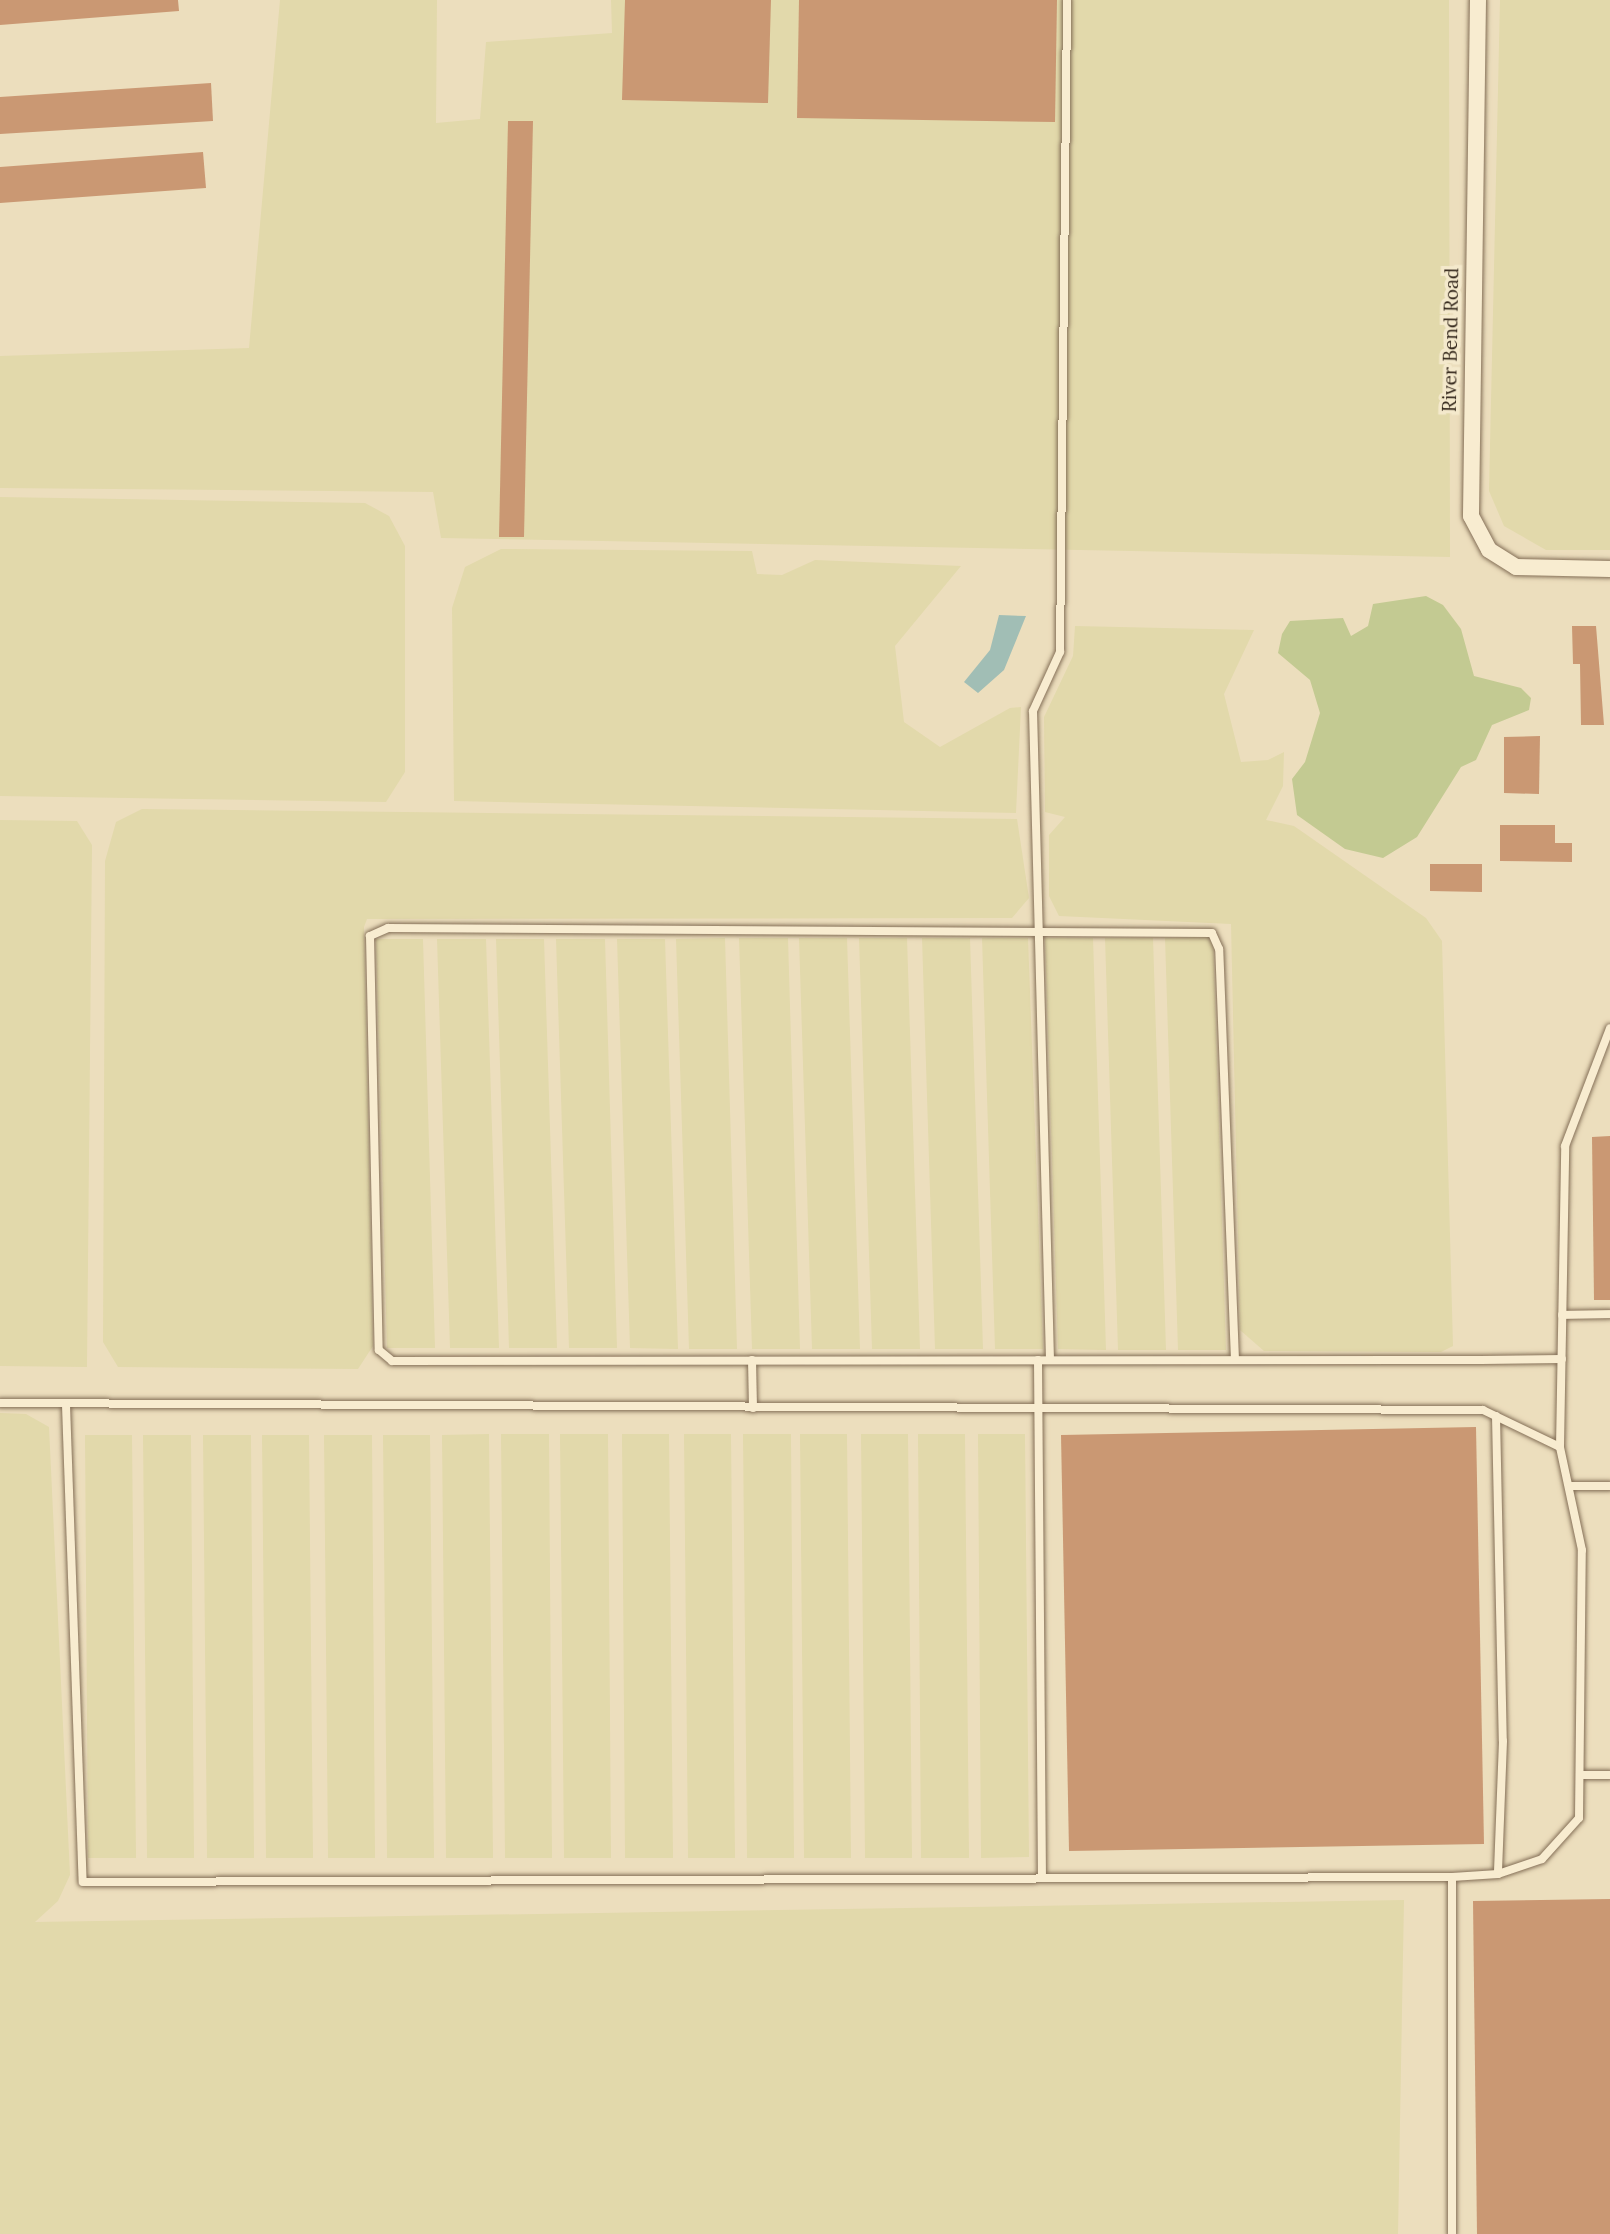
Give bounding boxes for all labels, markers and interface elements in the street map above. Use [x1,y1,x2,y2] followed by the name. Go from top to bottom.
[1438,268,1464,412] street label: River Bend Road

